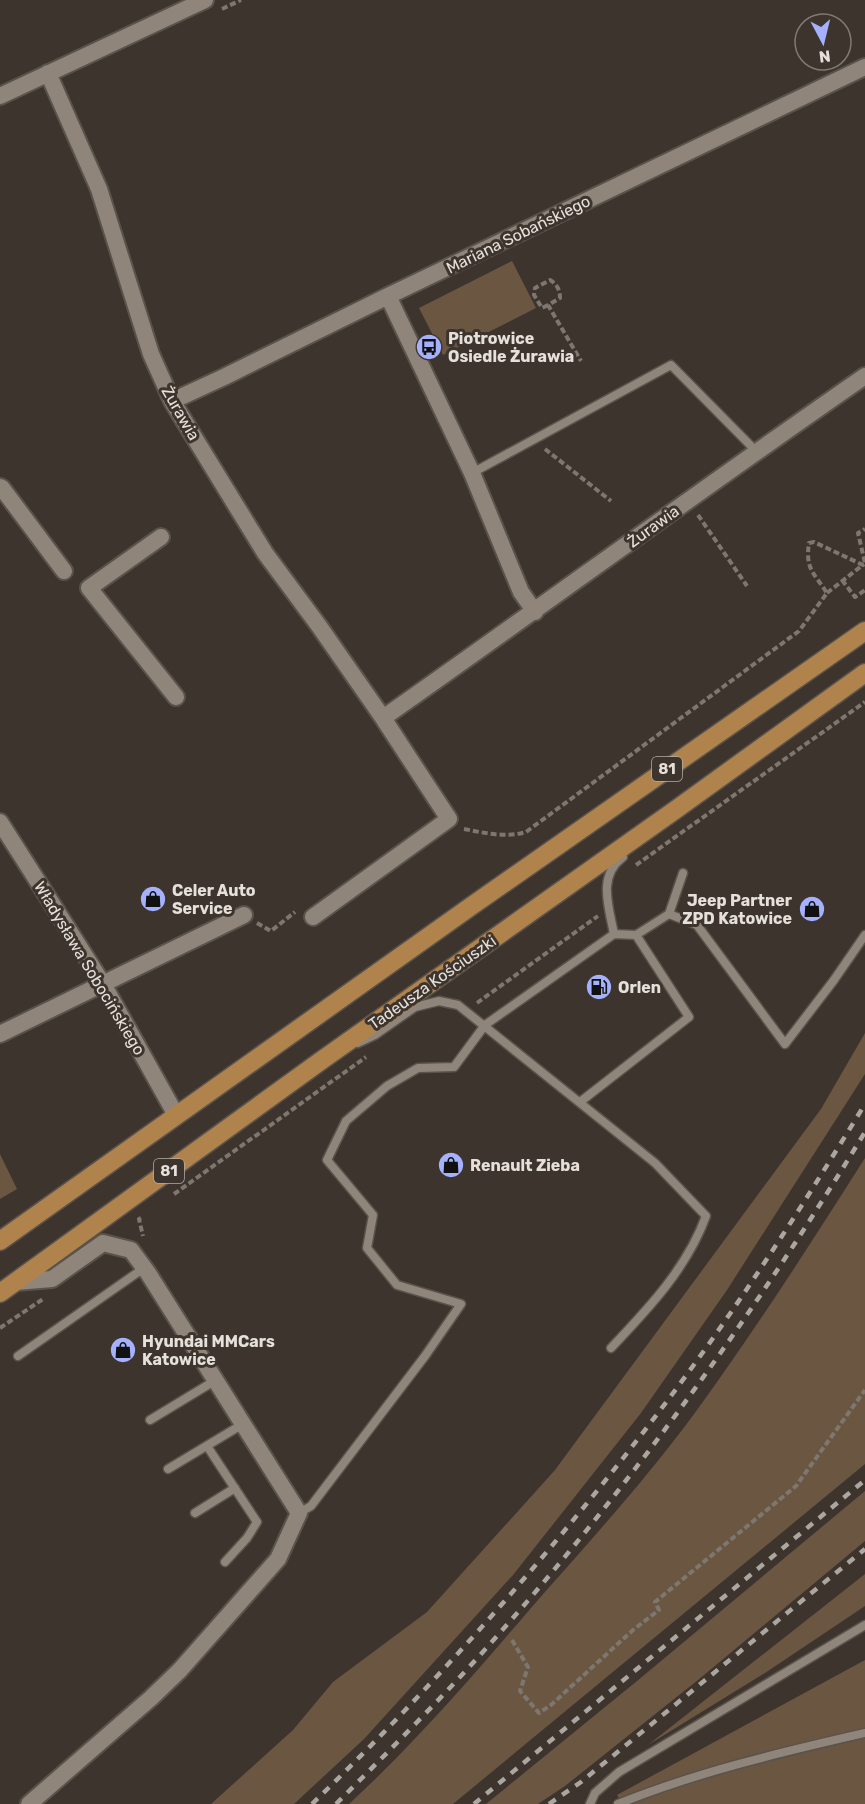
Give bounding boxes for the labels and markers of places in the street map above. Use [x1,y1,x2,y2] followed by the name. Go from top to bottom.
[448,329,574,366] place label: Piotrowice Osiedle Żurawia
[414,332,444,362] bus stop icon: Piotrowice Osiedle Żurawia
[172,881,256,918] place label: Celer Auto Service
[138,884,168,914] shop icon: Celer Auto Service
[682,891,793,928] place label: Jeep Partner ZPD Katowice
[797,894,827,924] shop icon: Jeep Partner ZPD Katowice
[584,972,614,1002] fuel station icon: Orlen
[618,978,661,997] place label: Orlen
[436,1150,466,1180] shop icon: Renault Zieba
[470,1156,580,1175] place label: Renault Zieba
[142,1332,275,1369] place label: Hyundai MMCars Katowice
[108,1335,138,1365] shop icon: Hyundai MMCars Katowice

